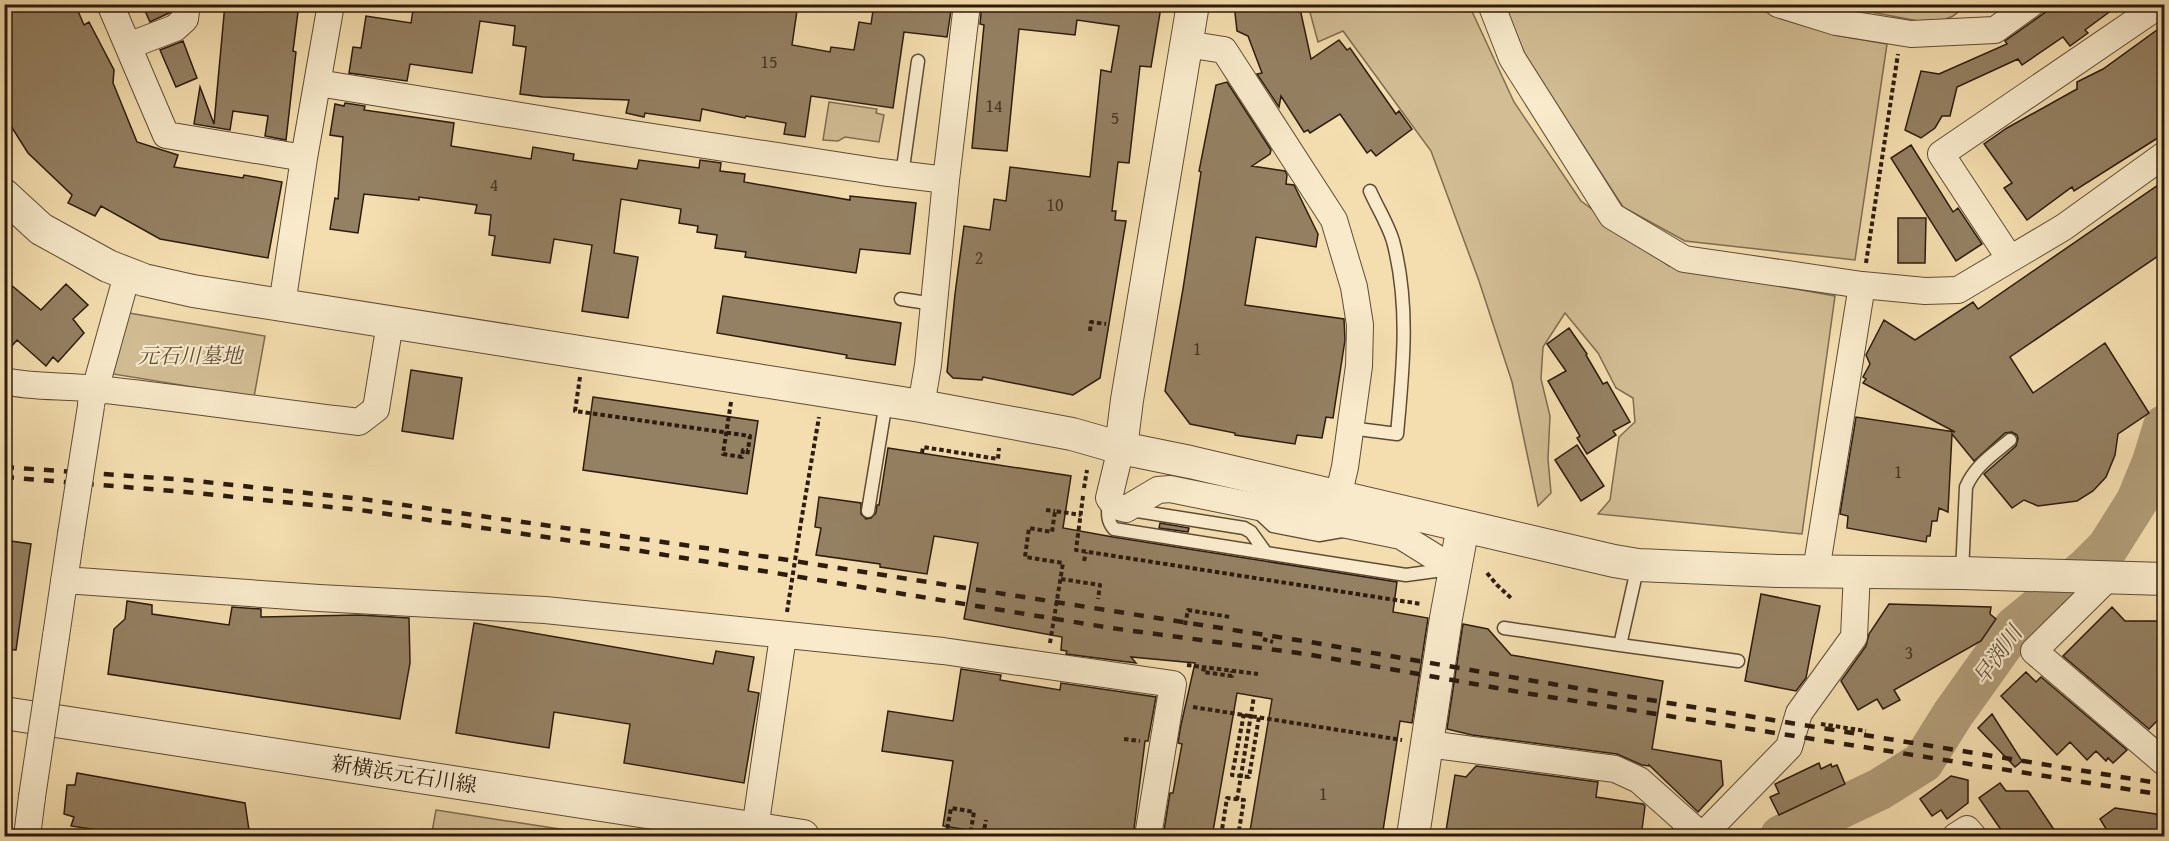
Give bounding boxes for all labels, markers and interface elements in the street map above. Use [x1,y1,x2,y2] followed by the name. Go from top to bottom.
[760,48,778,75] house number: 15
[985,92,1003,119] house number: 14
[1111,104,1119,131] house number: 5
[490,171,498,198] house number: 4
[1046,191,1064,218] house number: 10
[975,244,983,271] house number: 2
[1193,335,1201,362] house number: 1
[138,340,244,371] park label: 元石川墓地
[1894,458,1902,485] house number: 1
[1965,617,2031,691] water label: 早渕川
[1905,639,1913,666] house number: 3
[329,747,479,801] street label: 新横浜元石川線
[1319,780,1327,807] house number: 1

